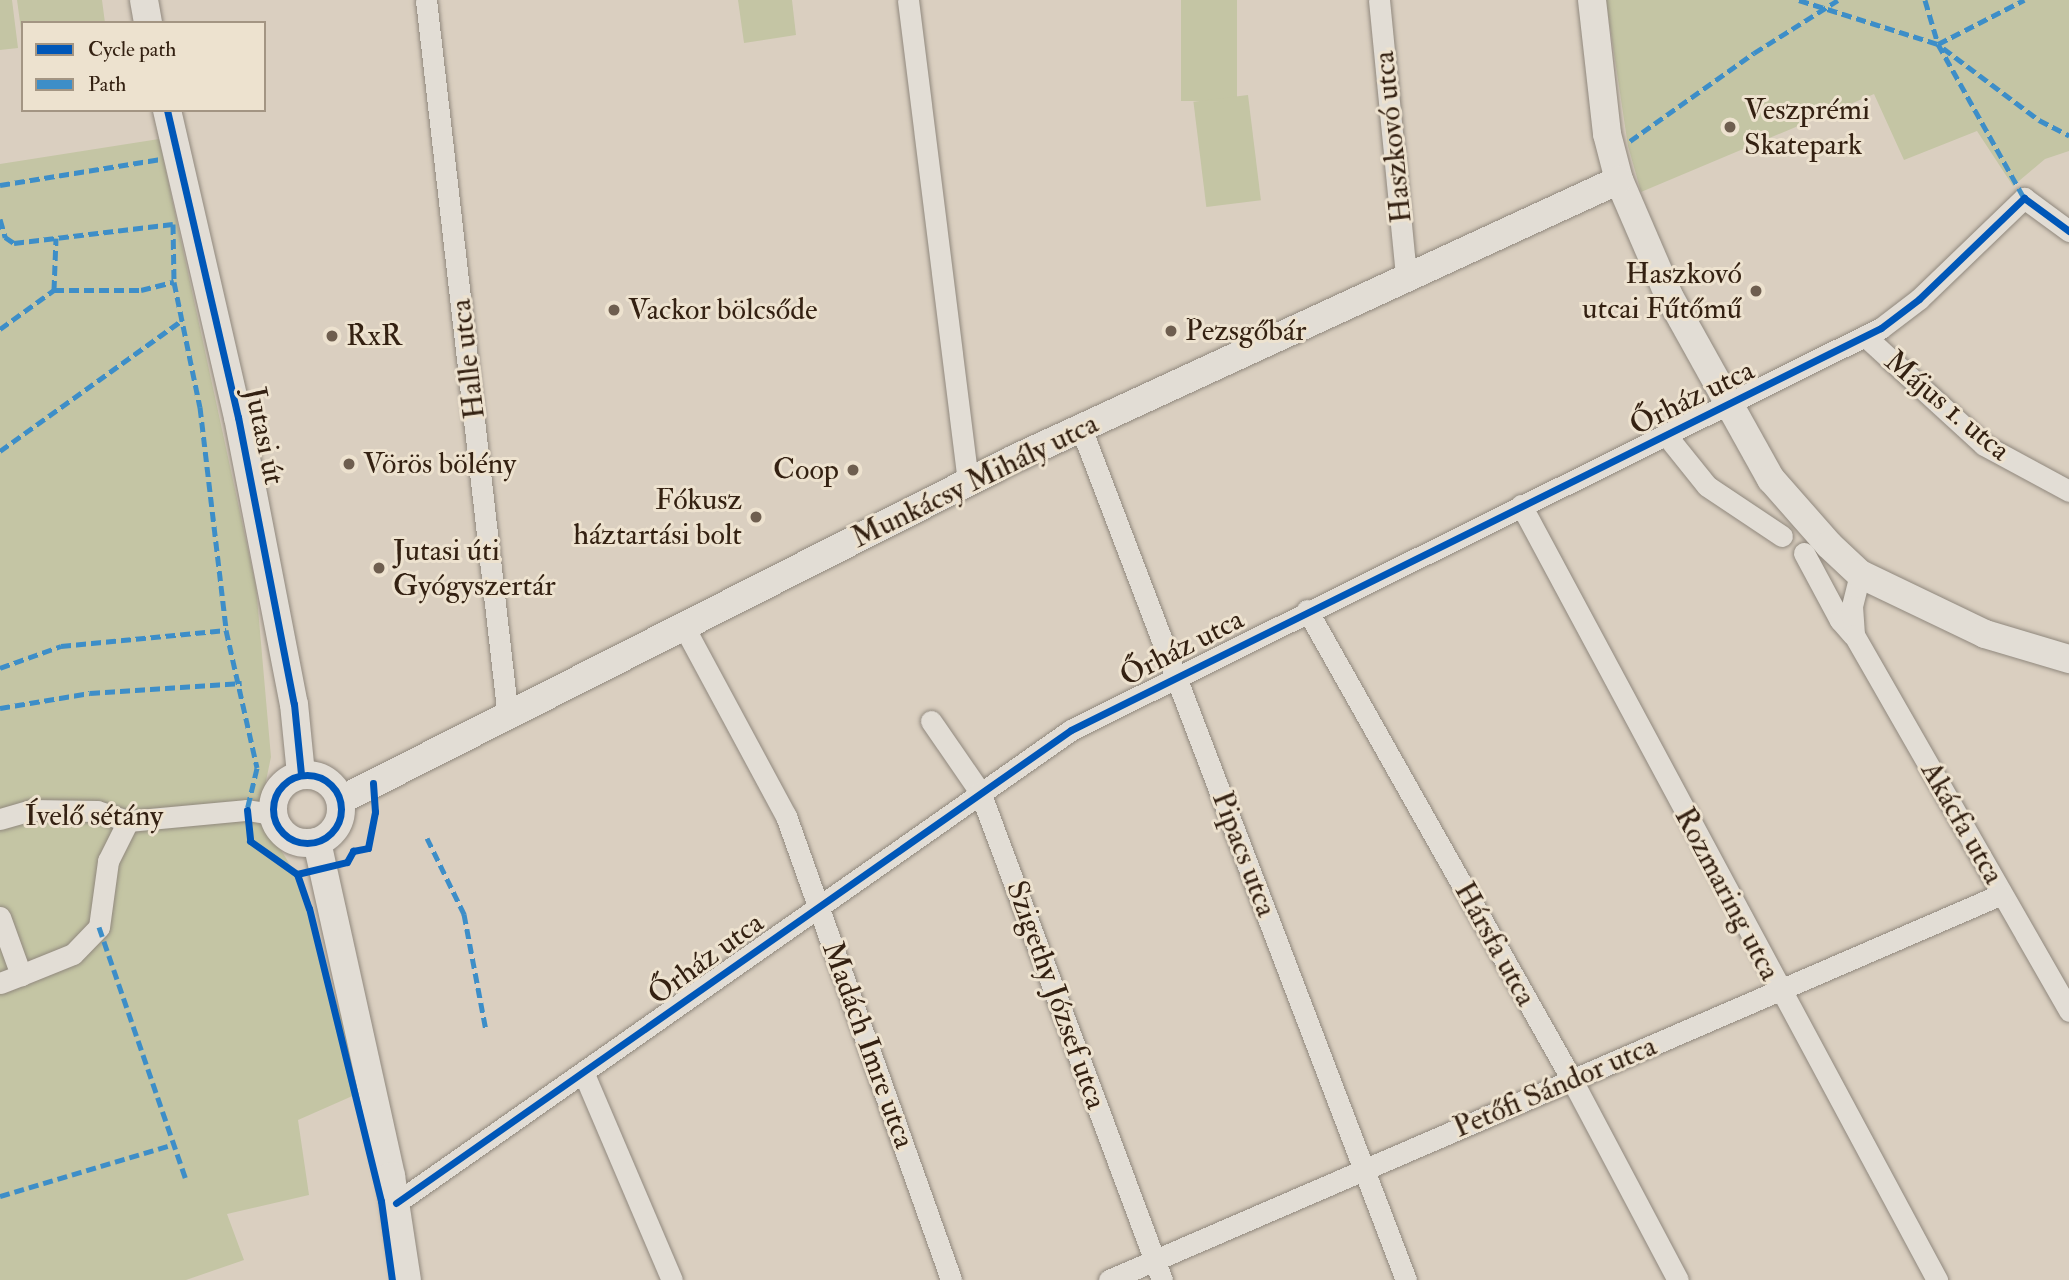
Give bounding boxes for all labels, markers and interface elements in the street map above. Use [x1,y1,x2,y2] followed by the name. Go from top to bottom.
[21,21,266,112] legend
[88,36,176,63] text: Cycle path
[1366,49,1420,225] street label: Haszkovó utca
[88,71,126,98] text: Path
[1744,92,1870,162] place label: Veszprémi Skatepark
[1722,119,1738,135] marker: Veszprémi Skatepark
[1582,256,1742,326] place label: Haszkovó utcai Fűtőmű
[1748,283,1764,299] marker: Haszkovó utcai Fűtőmű
[628,292,818,328] place label: Vackor bölcsőde
[443,297,493,421] street label: Halle utca
[606,302,622,318] marker: Vackor bölcsőde
[1185,313,1307,349] place label: Pezsgőbár
[346,318,402,354] place label: RxR
[1163,323,1179,339] marker: Pezsgőbár
[324,328,340,344] marker: RxR
[1877,343,2017,469] street label: Május 1. utca
[1624,352,1760,444] street label: Őrház utca
[236,384,292,488] street label: Jutasi út
[846,406,1104,556] street label: Munkácsy Mihály utca
[363,446,516,482] place label: Vörös bölény
[773,452,839,488] place label: Coop
[341,456,357,472] marker: Vörös bölény
[845,462,861,478] marker: Coop
[573,482,742,552] place label: Fókusz háztartási bolt
[748,509,764,525] marker: Fókusz háztartási bolt
[393,533,556,604] place label: Jutasi úti Gyógyszertár
[371,560,387,576] marker: Jutasi úti Gyógyszertár
[1114,602,1250,694] street label: Őrház utca
[1913,755,2011,891] street label: Akácfa utca
[1204,786,1284,922] street label: Pipacs utca
[25,798,163,834] street label: Ívelő sétány
[1666,801,1788,987] street label: Rozmaring utca
[998,876,1114,1114] street label: Szigethy József utca
[1446,876,1544,1012] street label: Hársfa utca
[641,905,771,1013] street label: Őrház utca
[814,937,922,1153] street label: Madách Imre utca
[1448,1028,1662,1146] street label: Petőfi Sándor utca

